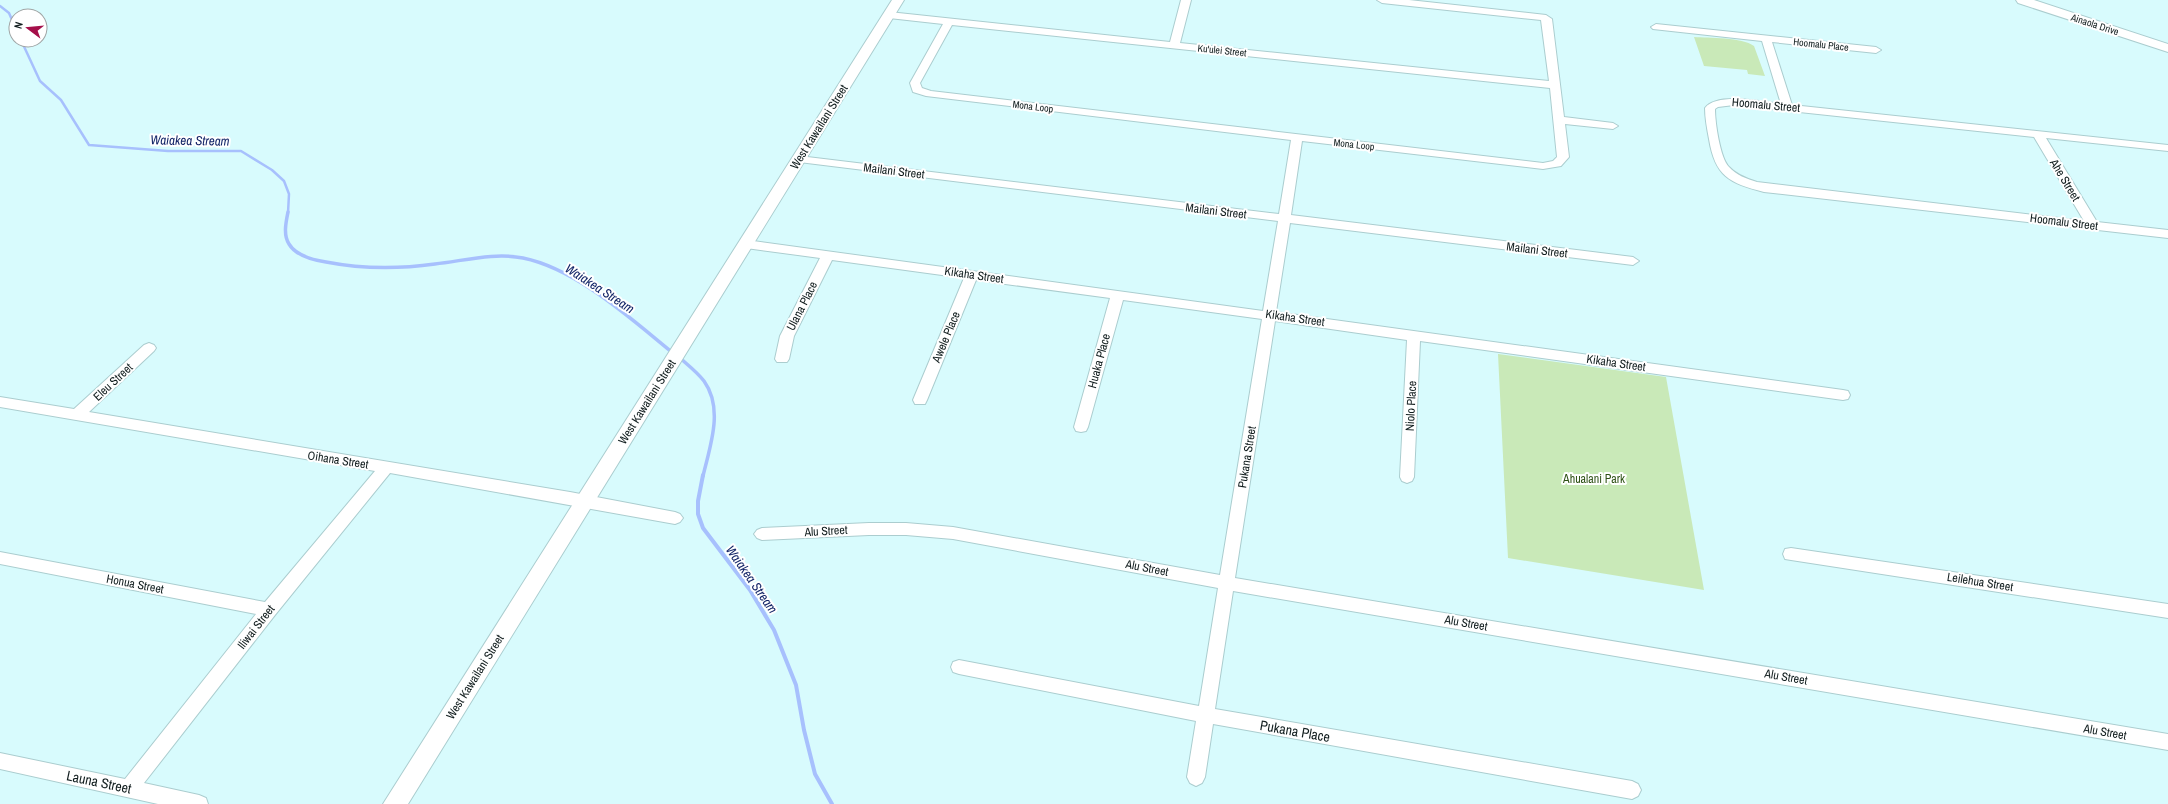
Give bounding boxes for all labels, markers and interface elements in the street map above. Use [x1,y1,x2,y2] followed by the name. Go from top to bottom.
[8,8,48,48] north arrow
[2068,10,2121,38] street label: Ainaola Drive
[11,20,26,30] text: N
[1793,35,1850,54] street label: Hoomalu Place
[1197,41,1248,60] street label: Ku'ulei Street
[786,81,852,172] street label: West Kawailani Street
[1731,94,1801,116] street label: Hoomalu Street
[1012,98,1055,116] street label: Mona Loop
[150,131,230,150] water label: Waiakea Stream
[1333,136,1375,153] street label: Mona Loop
[2046,155,2084,204] street label: Ahe Street
[863,159,926,183] street label: Mailani Street
[1185,199,1248,223] street label: Mailani Street
[2029,210,2099,234] street label: Hoomalu Street
[1506,238,1569,262] street label: Mailani Street
[562,260,638,317] water label: Waiakea Stream
[943,263,1005,287] street label: Kikaha Street
[783,279,821,333] street label: Ulana Place
[1264,306,1326,330] street label: Kikaha Street
[928,309,964,366] street label: Awele Place
[1084,332,1114,390] street label: Huaka Place
[1585,351,1647,375] street label: Kikaha Street
[614,356,680,447] street label: West Kawailani Street
[90,359,136,404] street label: Eleu Street
[1402,380,1420,432] street label: Niolo Place
[1234,425,1260,489] street label: Pukana Street
[306,447,370,473] street label: Oihana Street
[1562,471,1625,487] park label: Ahualani Park
[803,522,848,540] street label: Alu Street
[722,542,781,617] water label: Waiakea Stream
[1123,556,1170,580] street label: Alu Street
[1946,569,2014,595] street label: Leilehua Street
[105,571,165,597] street label: Honua Street
[234,601,278,652] street label: Iliwai Street
[1442,611,1489,635] street label: Alu Street
[442,631,508,722] street label: West Kawailani Street
[1762,665,1809,689] street label: Alu Street
[1259,716,1331,746] street label: Pukana Place
[2081,720,2128,744] street label: Alu Street
[65,766,133,798] street label: Launa Street

